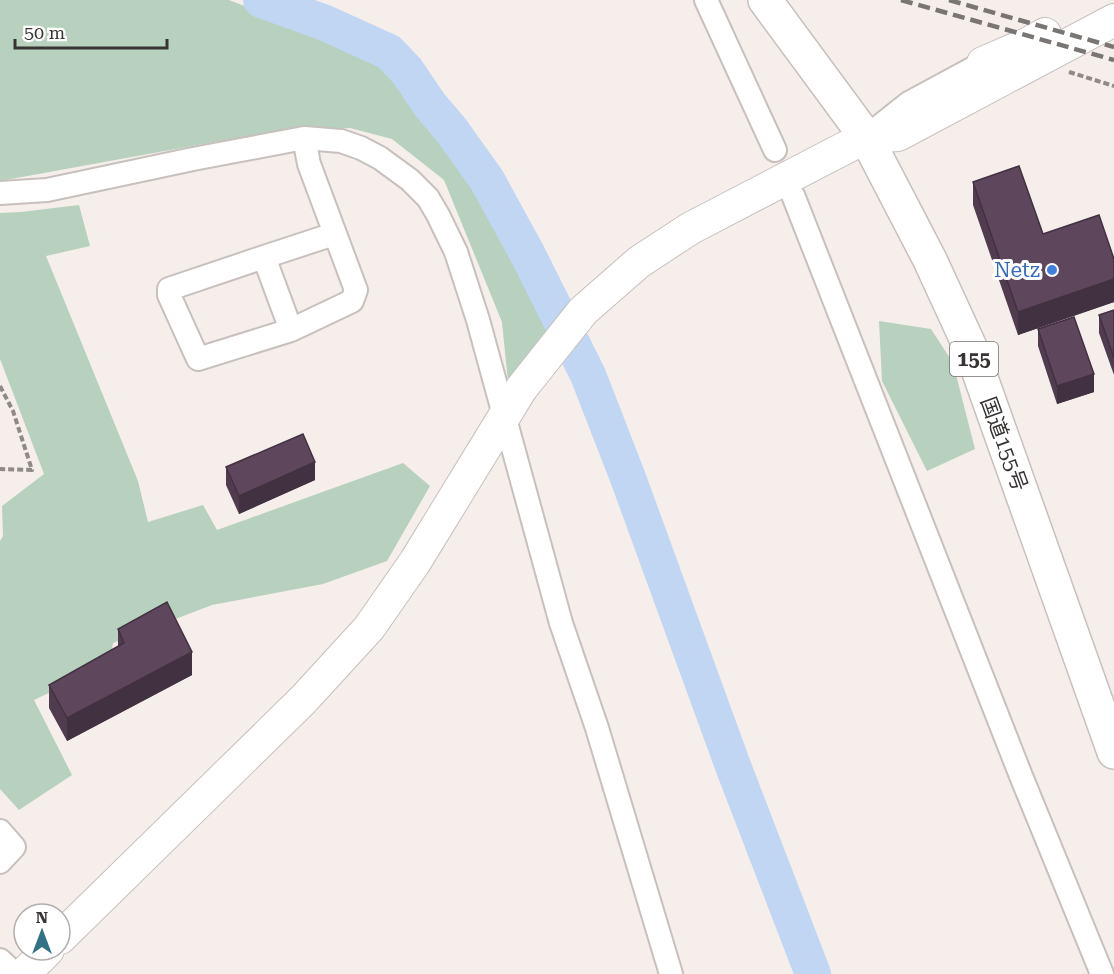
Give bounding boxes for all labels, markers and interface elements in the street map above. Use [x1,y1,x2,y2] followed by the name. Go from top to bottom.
[15,12,166,50] scale bar
[24,22,65,43] text: 50 m
[994,258,1040,282] place label: Netz
[1045,263,1059,277] marker: Netz
[950,342,998,376] road number: 155
[976,394,1032,494] street label: 国道155号
[12,902,72,962] north arrow
[36,908,48,927] text: N

